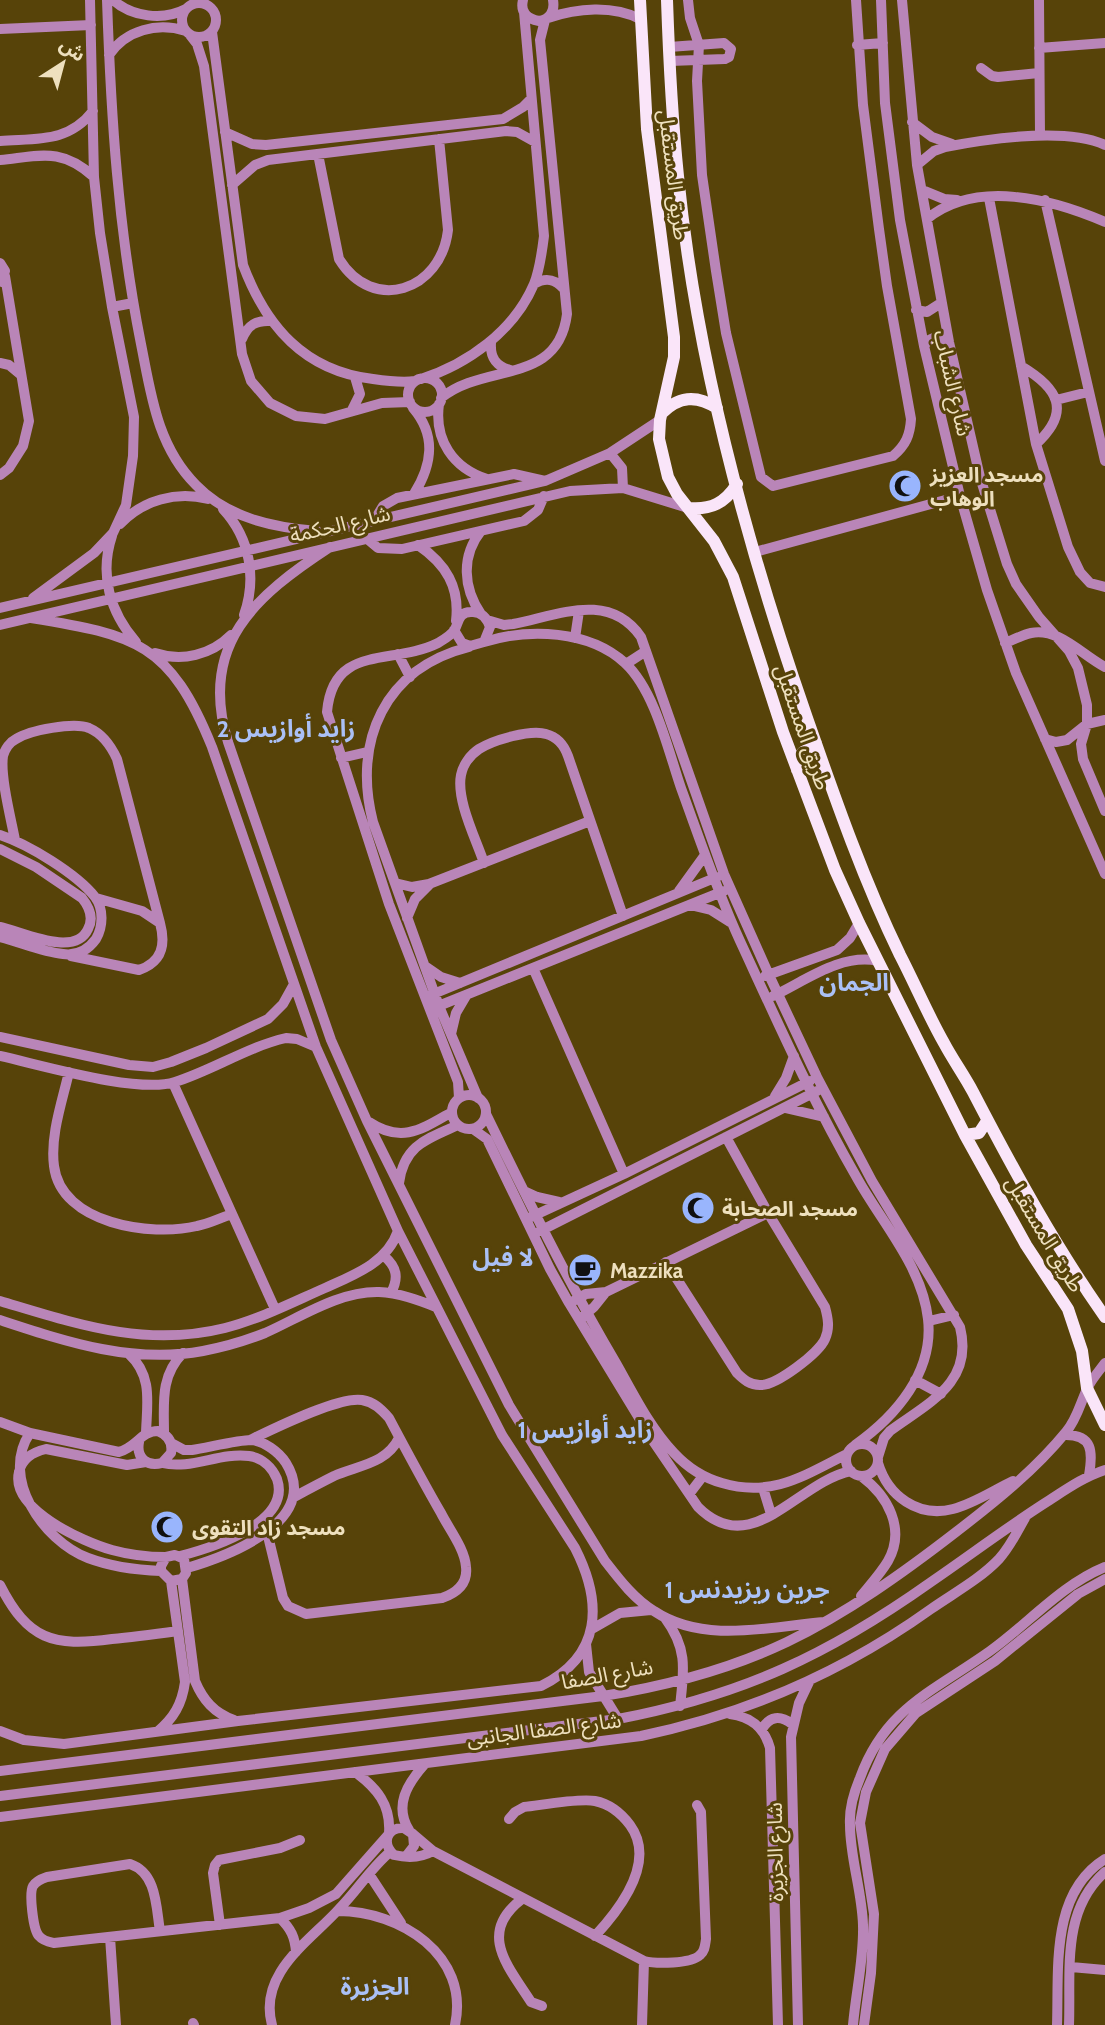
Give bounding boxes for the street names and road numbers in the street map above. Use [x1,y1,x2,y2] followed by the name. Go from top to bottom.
[653,108,694,242] street label: طريق المستقبل
[926,328,977,439] street label: شارع الشباب
[287,500,393,551] street label: شارع الحكمة
[769,661,836,793] street label: طريق المستقبل
[1000,1171,1089,1297] street label: طريق المستقبل
[559,1654,655,1697] street label: شارع الصفا
[465,1707,623,1754] street label: شارع الصفا الجانبى
[762,1802,791,1902] street label: شارع الجزيرة

